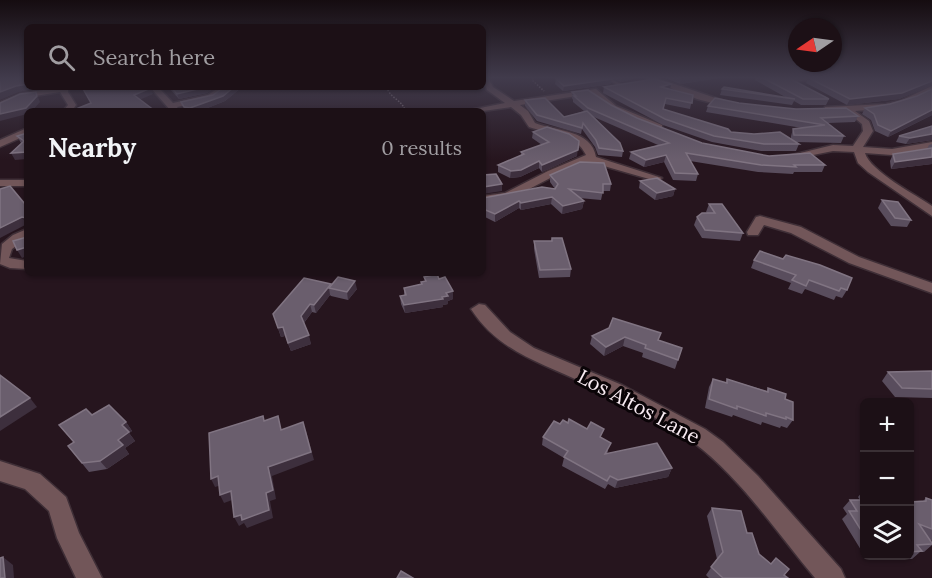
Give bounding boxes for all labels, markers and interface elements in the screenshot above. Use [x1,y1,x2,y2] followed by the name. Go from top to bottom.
[788,18,842,72] north arrow
[24,24,486,90] search box
[45,41,78,74] icon: search
[93,43,215,71] text: Search here
[48,131,136,164] text: Nearby
[381,135,462,160] text: 0 results
[574,363,705,449] street label: Los Altos Lane
[860,398,914,560] map controls
[860,398,914,452] button: +
[860,452,914,506] button: −
[860,506,914,560] button: layers

